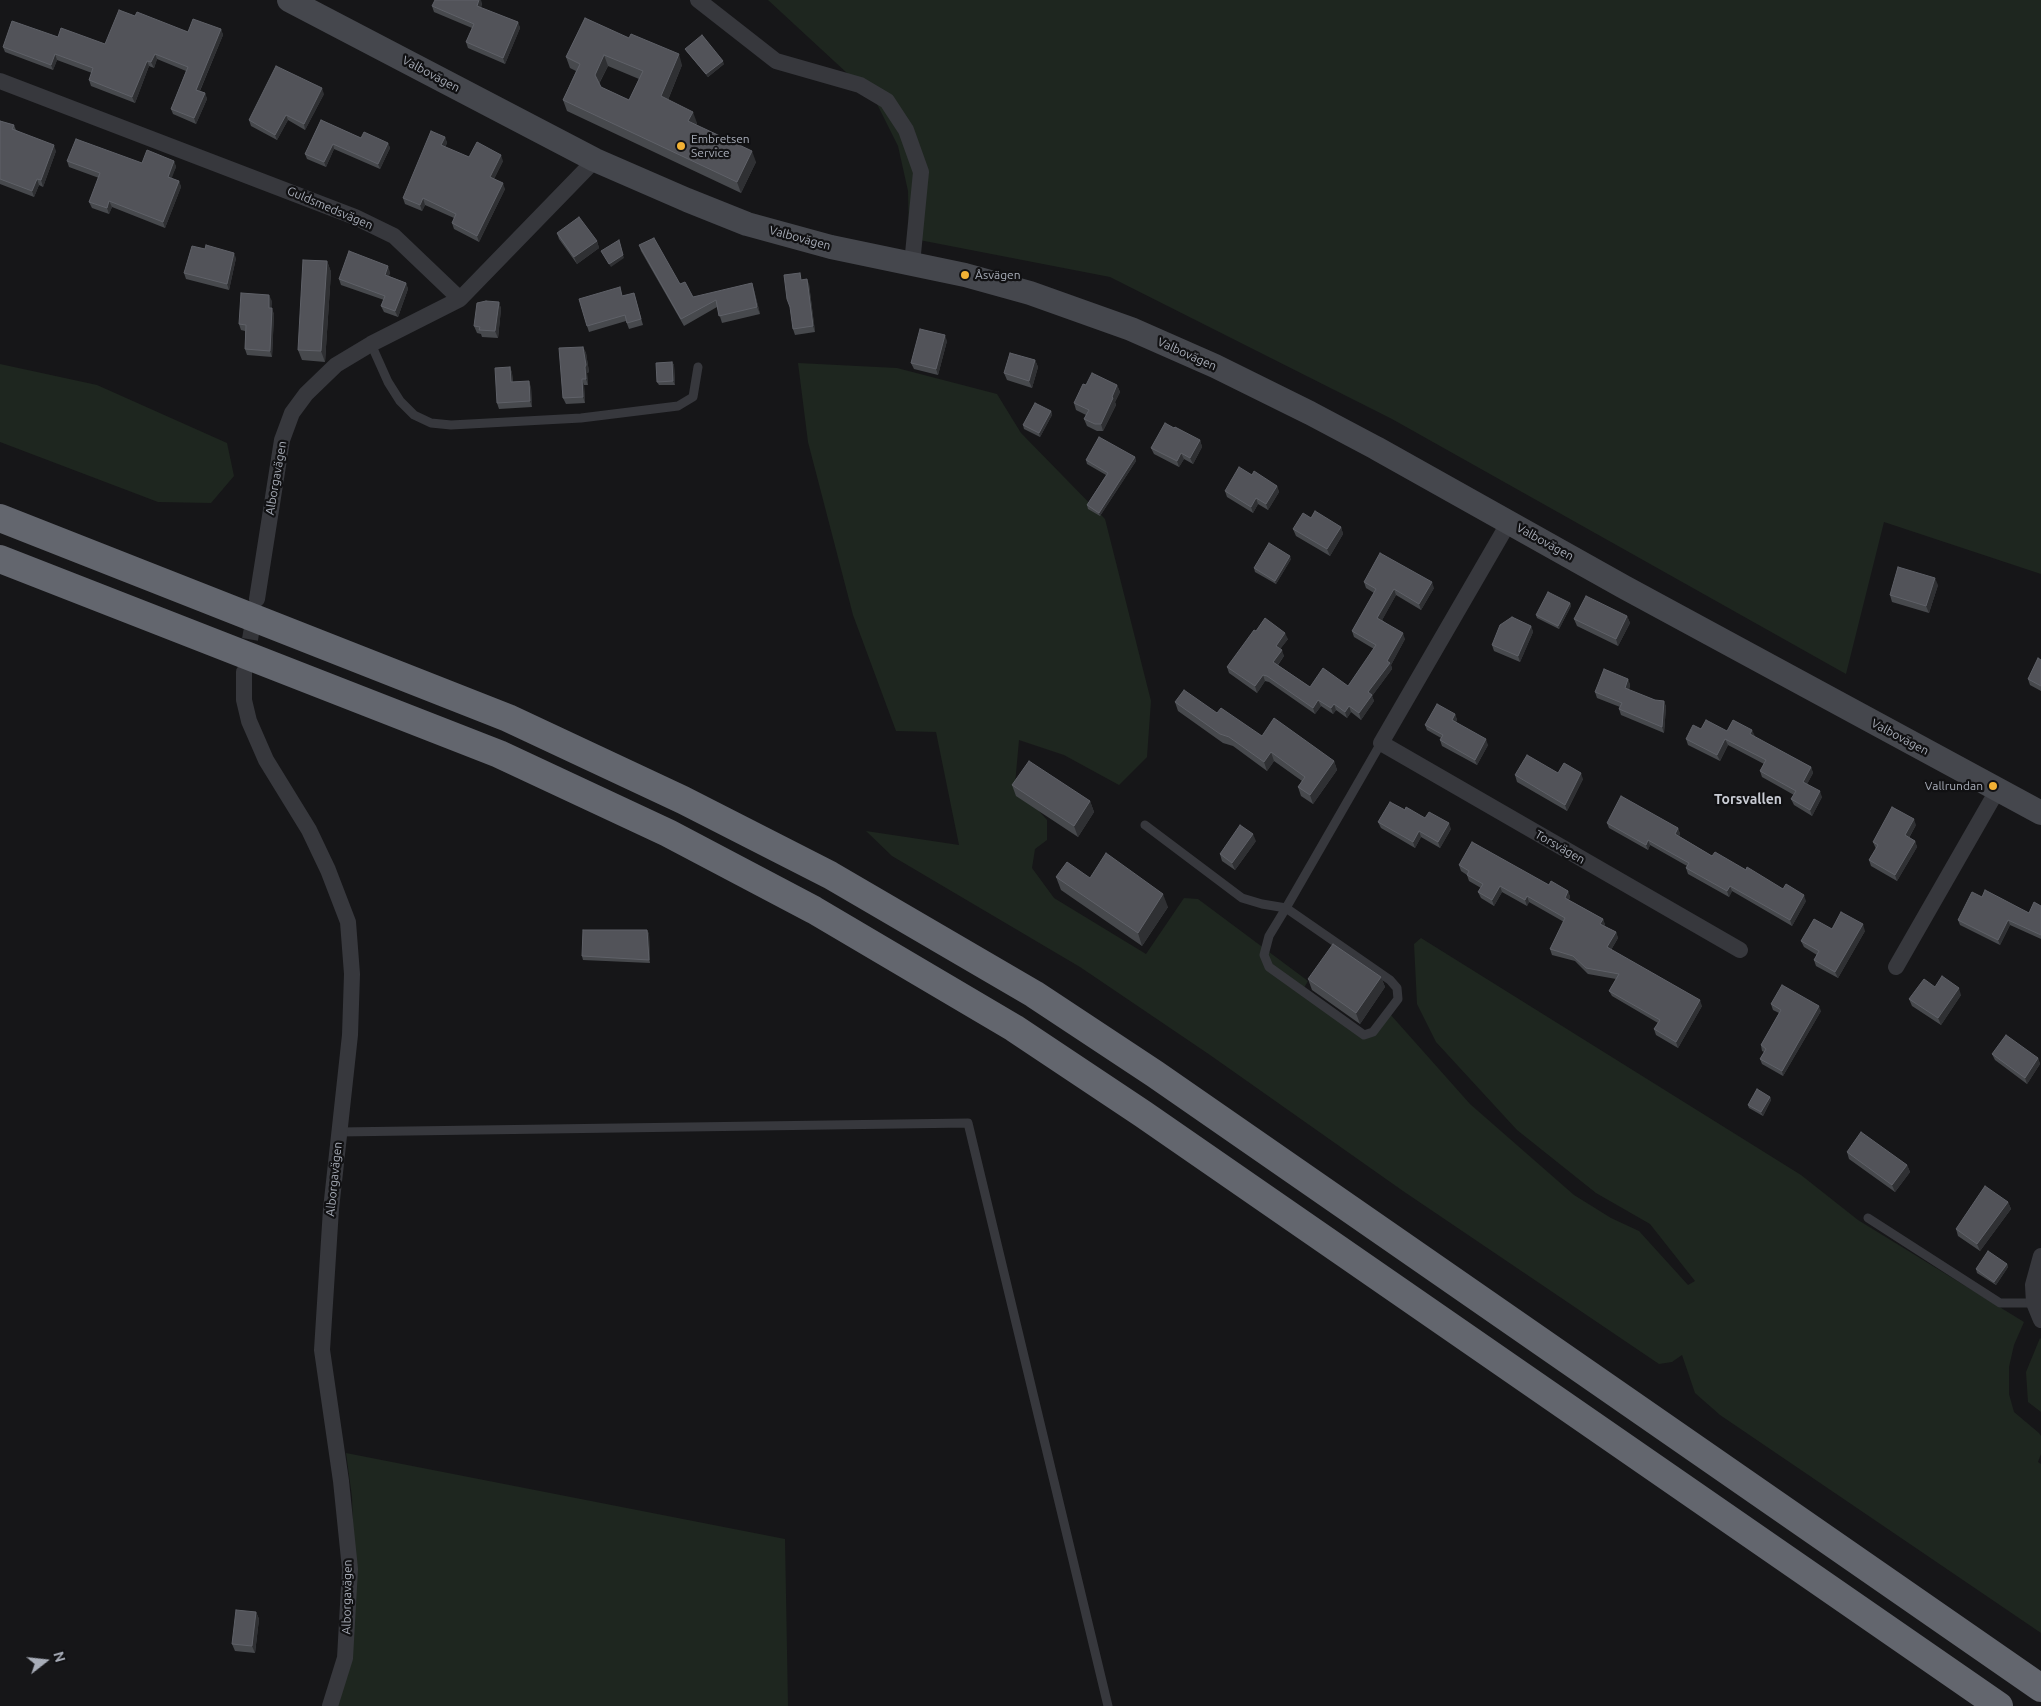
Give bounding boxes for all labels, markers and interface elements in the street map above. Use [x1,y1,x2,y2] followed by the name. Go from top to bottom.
[400,53,462,95] street label: Valbovägen
[691,132,750,160] place label: Embretsen Service
[675,140,687,152] marker: Embretsen Service
[285,183,375,233] street label: Guldsmedsvägen
[768,223,832,253] street label: Valbovägen
[975,268,1021,282] place label: Åsvägen
[959,269,971,281] marker: Åsvägen
[1155,335,1219,373] street label: Valbovägen
[262,440,290,516] street label: Alborgavägen
[1514,520,1576,564] street label: Valbovägen
[1869,716,1931,758] street label: Valbovägen
[1925,779,1983,793] place label: Vallrundan
[1987,780,1999,792] marker: Vallrundan
[1714,791,1782,807] district label: Torsvallen
[1532,827,1588,867] street label: Torsvägen
[323,1141,345,1217] street label: Alborgavägen
[339,1559,355,1635] street label: Alborgavägen
[20,1636,70,1686] north arrow
[50,1650,69,1664] text: N

